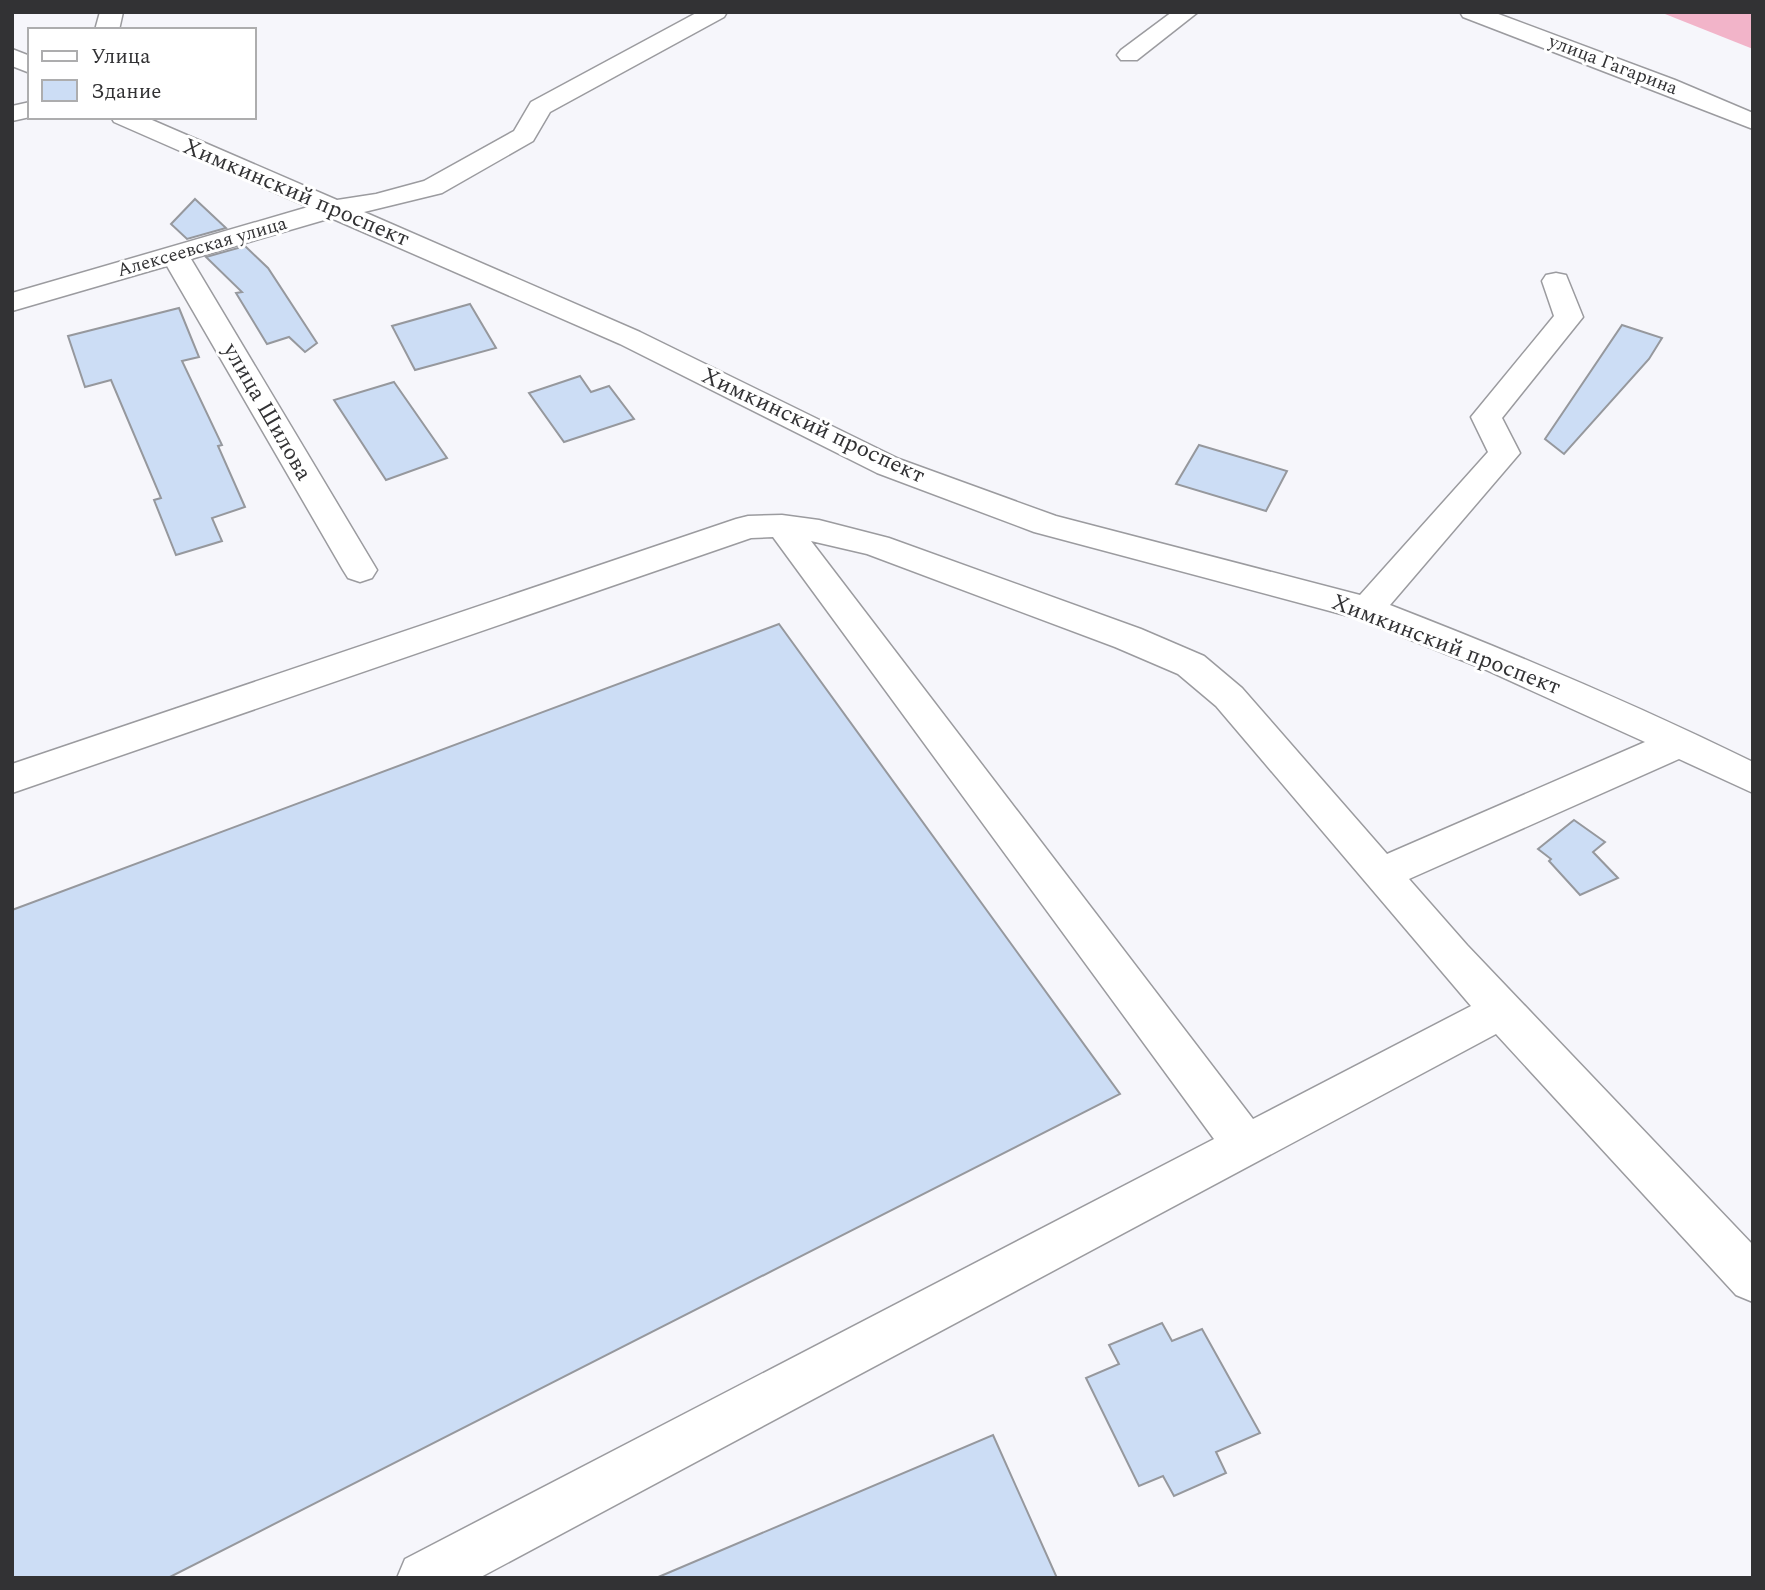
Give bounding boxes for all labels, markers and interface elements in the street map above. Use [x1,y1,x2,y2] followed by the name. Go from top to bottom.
[1543,27,1682,103] street label: улица Гагарина
[28,28,256,119] legend
[91,41,151,73] text: Улица
[91,76,161,108] text: Здание
[177,129,415,257] street label: Химкинский проспект
[114,209,291,285] street label: Алексеевская улица
[213,336,321,488] street label: улица Шилова
[695,359,931,493] street label: Химкинский проспект
[1326,585,1566,705] street label: Химкинский проспект

